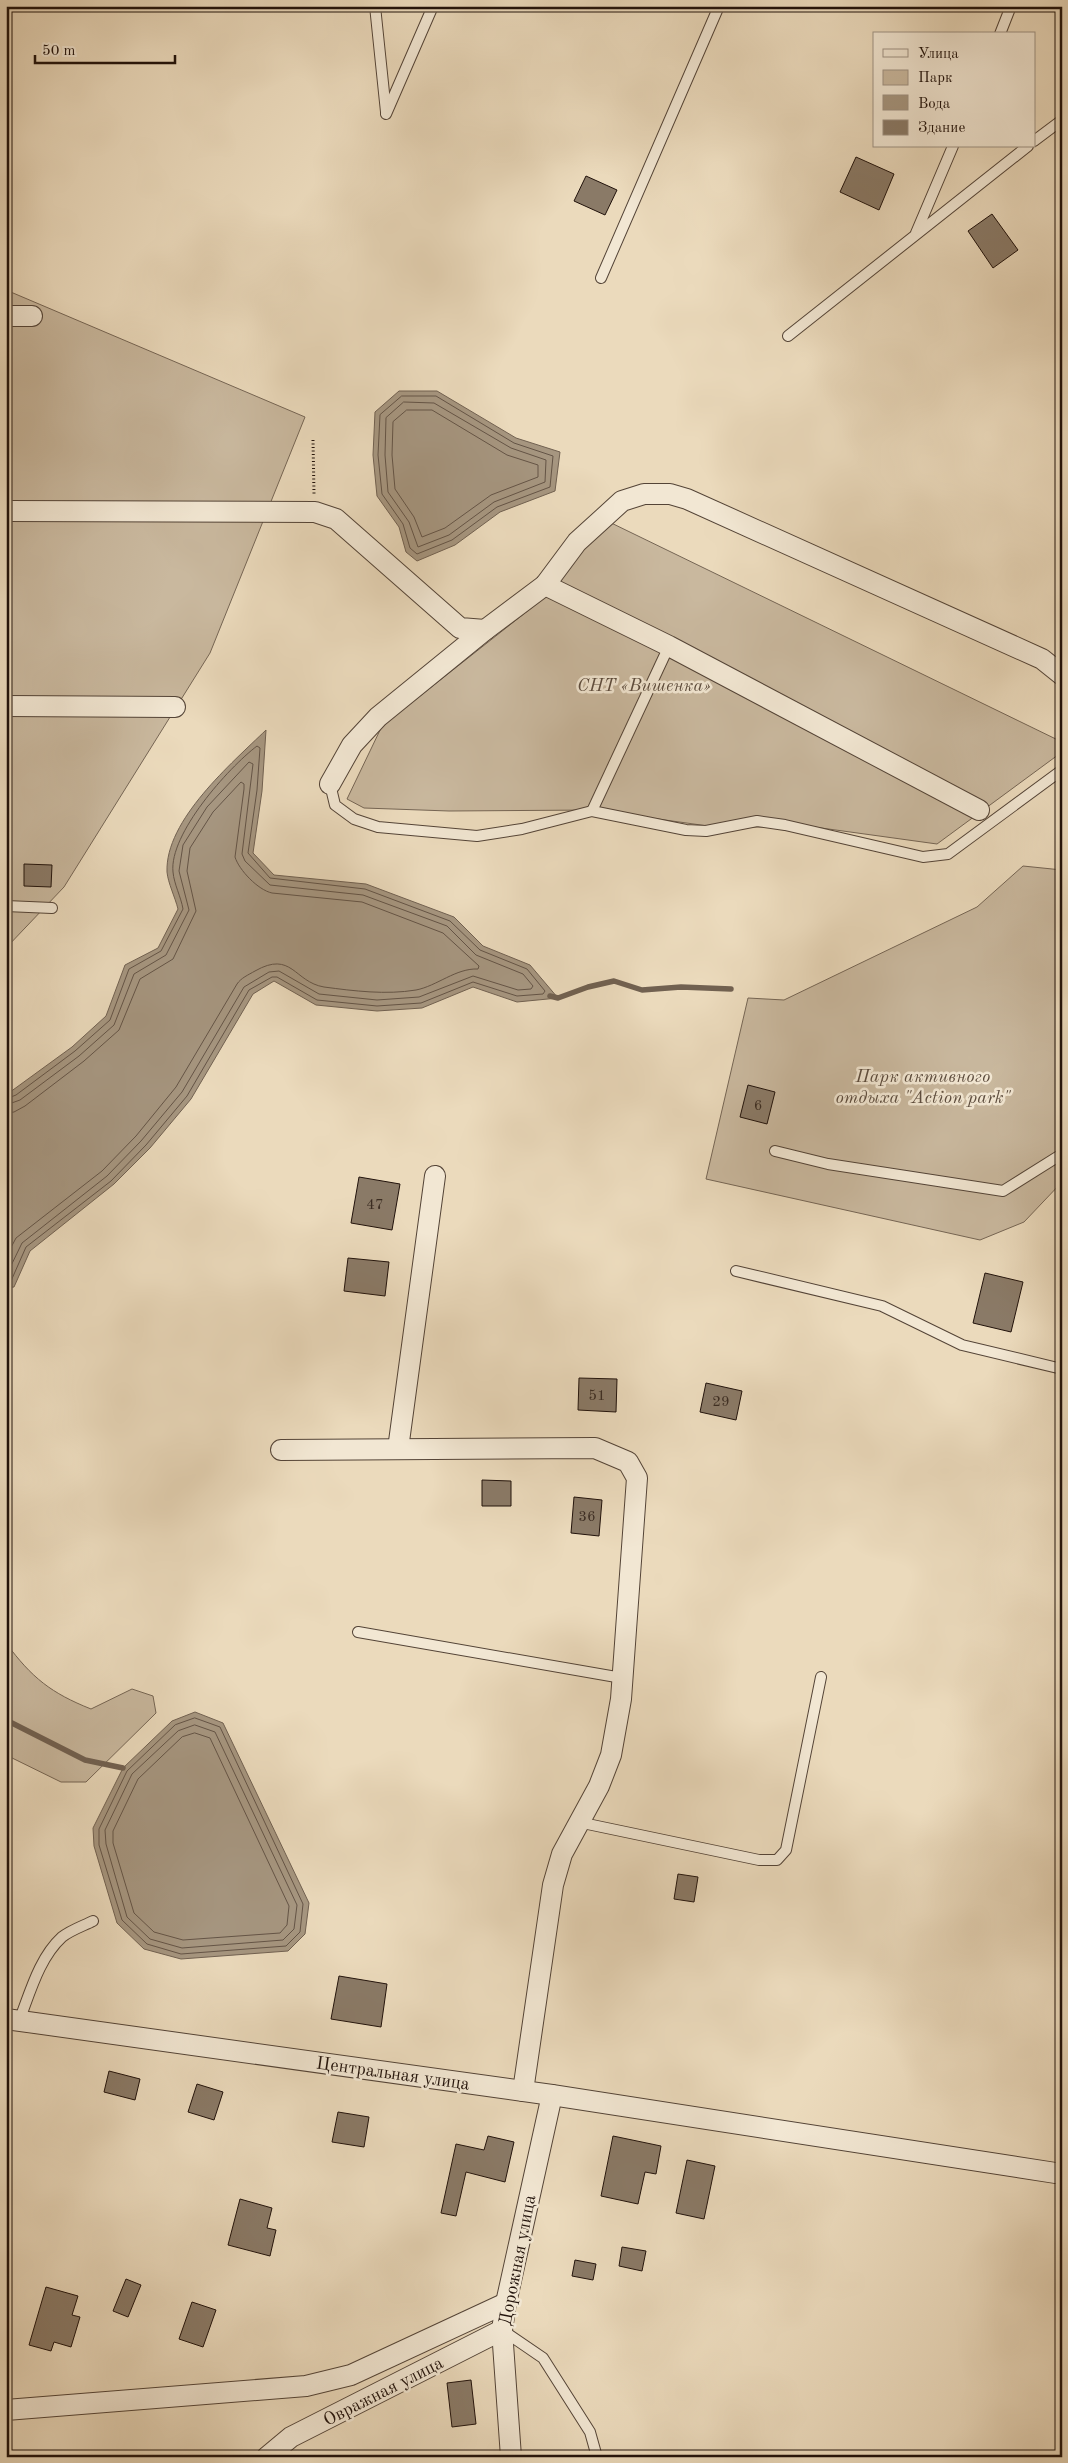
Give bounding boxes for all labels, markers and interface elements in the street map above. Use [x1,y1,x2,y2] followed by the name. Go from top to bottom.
[35,32,175,64] scale bar
[873,32,1036,148] legend
[42,44,76,59] text: 50 m
[918,47,959,62] text: Улица
[918,71,953,86] text: Парк
[918,97,951,112] text: Вода
[918,121,965,136] text: Здание
[577,677,711,695] park label: СНТ «Вишенка»
[835,1068,1011,1107] park label: Парк активного отдыха "Action park"
[754,1099,762,1114] house number: 6
[366,1198,384,1213] house number: 47
[588,1389,606,1404] house number: 51
[712,1395,730,1410] house number: 29
[578,1510,596,1525] house number: 36
[315,2054,471,2094] street label: Центральная улица
[496,2193,539,2327] street label: Дорожная улица
[321,2354,446,2430] street label: Овражная улица

